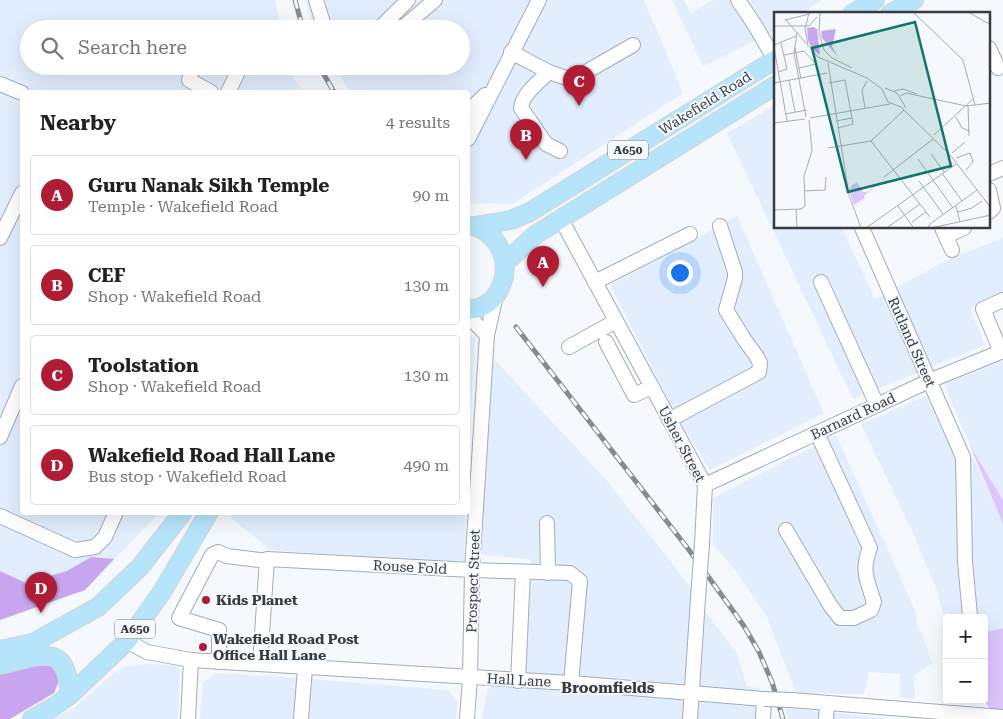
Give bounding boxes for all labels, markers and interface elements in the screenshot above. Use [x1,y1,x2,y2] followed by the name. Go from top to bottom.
[774,12,990,229] inset map
[20,20,470,75] search box
[38,34,66,62] icon: search
[78,36,187,59] text: Search here
[563,65,595,106] pin: C
[656,68,754,138] street label: Wakefield Road
[40,111,116,135] text: Nearby
[386,113,450,132] text: 4 results
[510,119,542,160] pin: B
[608,140,648,160] road number: A650
[88,174,329,197] text: Guru Nanak Sikh Temple
[51,186,63,205] text: A
[412,186,449,205] text: 90 m
[88,197,278,216] text: Temple · Wakefield Road
[527,246,559,287] pin: A
[667,260,693,286] your location
[88,264,125,287] text: CEF
[51,276,63,295] text: B
[403,276,449,295] text: 130 m
[88,287,261,306] text: Shop · Wakefield Road
[885,294,939,390] street label: Rutland Street
[88,354,199,377] text: Toolstation
[51,366,63,385] text: C
[403,366,449,385] text: 130 m
[88,377,261,396] text: Shop · Wakefield Road
[808,389,898,443] street label: Barnard Road
[655,403,709,485] street label: Usher Street
[88,444,335,467] text: Wakefield Road Hall Lane
[51,456,63,475] text: D
[403,456,449,475] text: 490 m
[88,467,287,486] text: Bus stop · Wakefield Road
[463,529,483,633] street label: Prospect Street
[372,557,448,577] street label: Rouse Fold
[25,572,57,613] pin: D
[216,592,298,608] place label: Kids Planet
[200,594,212,606] marker: Kids Planet
[943,614,988,704] map controls
[943,614,988,659] button: +
[115,620,155,638] road number: A650
[213,631,359,663] place label: Wakefield Road Post Office Hall Lane
[197,641,209,653] marker: Wakefield Road Post Office Hall Lane
[943,659,988,704] button: −
[486,670,552,690] street label: Hall Lane
[561,679,655,697] district label: Broomfields

